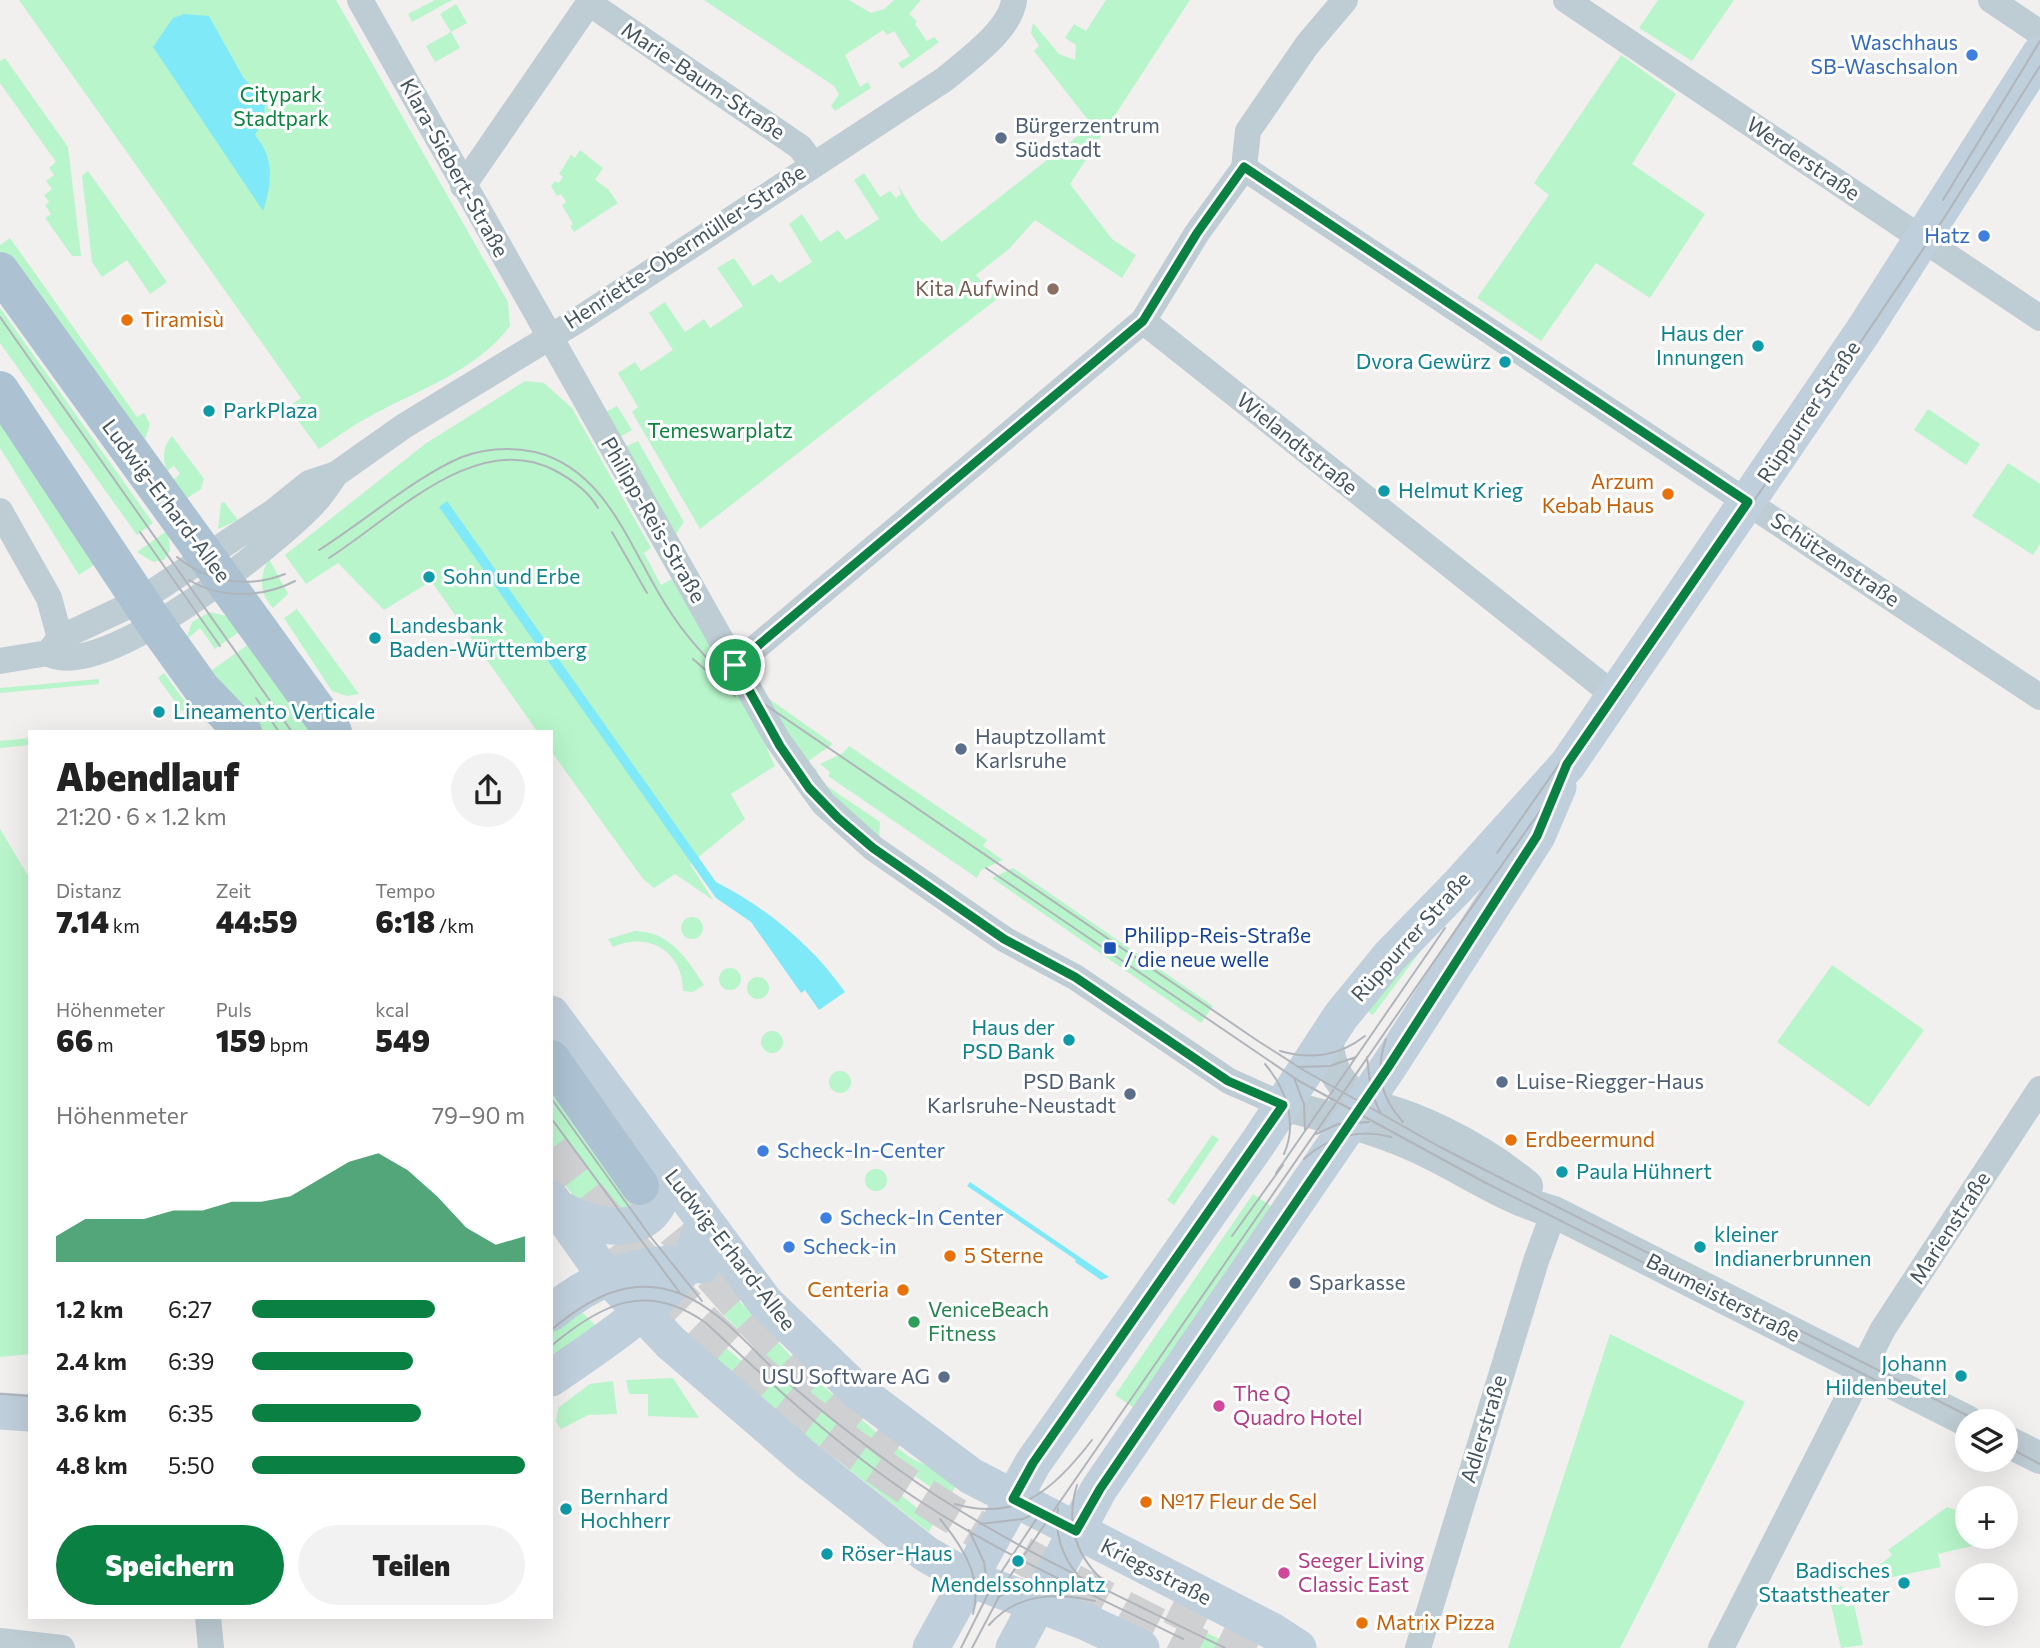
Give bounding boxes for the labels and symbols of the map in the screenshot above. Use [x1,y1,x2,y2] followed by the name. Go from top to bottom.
[617,16,790,144] street label: Marie-Baum-Straße
[1811,29,1958,78] place label: Waschhaus SB-Waschsalon
[1964,47,1980,63] marker: Waschhaus SB-Waschsalon
[396,74,515,261] street label: Klara-Siebert-Straße
[233,81,329,130] park label: Citypark Stadtpark
[1742,111,1865,205] street label: Werderstraße
[1015,112,1160,161] place label: Bürgerzentrum Südstadt
[993,130,1009,146] marker: Bürgerzentrum Südstadt
[559,158,809,333] street label: Henriette-Obermüller-Straße
[1924,222,1970,247] place label: Hatz
[1976,228,1992,244] marker: Hatz
[915,275,1039,300] place label: Kita Aufwind
[1045,281,1061,297] marker: Kita Aufwind
[141,306,224,331] place label: Tiramisù
[119,312,135,328] marker: Tiramisù
[1656,320,1744,369] place label: Haus der Innungen
[1751,335,1864,487] street label: Rüppurrer Straße
[1750,338,1766,354] marker: Haus der Innungen
[1356,348,1491,373] place label: Dvora Gewürz
[1497,354,1513,370] marker: Dvora Gewürz
[1233,387,1363,499] street label: Wielandtstraße
[223,397,318,422] place label: ParkPlaza
[201,403,217,419] marker: ParkPlaza
[98,414,237,587] street label: Ludwig-Erhard-Allee
[647,417,793,442] park label: Temeswarplatz
[597,432,712,606] street label: Philipp-Reis-Straße
[1542,468,1654,517] place label: Arzum Kebab Haus
[1398,477,1523,502] place label: Helmut Krieg
[1376,483,1392,499] marker: Helmut Krieg
[1660,486,1676,502] marker: Arzum Kebab Haus
[1767,507,1905,611] street label: Schützenstraße
[443,563,580,588] place label: Sohn und Erbe
[421,569,437,585] marker: Sohn und Erbe
[389,612,587,661] place label: Landesbank Baden-Württemberg
[367,630,383,646] marker: Landesbank Baden-Württemberg
[705,635,765,695] pin
[173,698,375,723] place label: Lineamento Verticale
[151,704,167,720] marker: Lineamento Verticale
[975,723,1106,772] place label: Hauptzollamt Karlsruhe
[953,741,969,757] marker: Hauptzollamt Karlsruhe
[1345,866,1475,1006] street label: Rüppurrer Straße
[1124,922,1311,971] place label: Philipp-Reis-Straße / die neue welle
[1102,940,1118,956] marker: Philipp-Reis-Straße / die neue welle
[962,1014,1055,1063] place label: Haus der PSD Bank
[1061,1032,1077,1048] marker: Haus der PSD Bank
[927,1068,1116,1117] place label: PSD Bank Karlsruhe-Neustadt
[1516,1068,1704,1093] place label: Luise-Riegger-Haus
[1494,1074,1510,1090] marker: Luise-Riegger-Haus
[1122,1086,1138,1102] marker: PSD Bank Karlsruhe-Neustadt
[1525,1126,1655,1151] place label: Erdbeermund
[1503,1132,1519,1148] marker: Erdbeermund
[777,1137,945,1162] place label: Scheck-In-Center
[755,1143,771,1159] marker: Scheck-In-Center
[1576,1158,1712,1183] place label: Paula Hühnert
[660,1163,802,1335] street label: Ludwig-Erhard-Allee
[1554,1164,1570,1180] marker: Paula Hühnert
[1903,1166,1994,1288] street label: Marienstraße
[840,1204,1003,1229] place label: Scheck-In Center
[818,1210,834,1226] marker: Scheck-In Center
[1714,1221,1872,1270] place label: kleiner Indianerbrunnen
[803,1233,896,1258] place label: Scheck-in
[781,1239,797,1255] marker: Scheck-in
[1692,1239,1708,1255] marker: kleiner Indianerbrunnen
[964,1242,1043,1267] place label: 5 Sterne
[1643,1247,1805,1346] street label: Baumeisterstraße
[942,1248,958,1264] marker: 5 Sterne
[1309,1269,1406,1294] place label: Sparkasse
[1287,1275,1303,1291] marker: Sparkasse
[807,1276,889,1301] place label: Centeria
[895,1282,911,1298] marker: Centeria
[928,1296,1049,1345] place label: VeniceBeach Fitness
[906,1314,922,1330] marker: VeniceBeach Fitness
[1825,1350,1947,1399] place label: Johann Hildenbeutel
[761,1363,930,1388] place label: USU Software AG
[1953,1368,1969,1384] marker: Johann Hildenbeutel
[936,1369,952,1385] marker: USU Software AG
[1454,1372,1511,1486] street label: Adlerstraße
[1233,1380,1363,1429] place label: The Q Quadro Hotel
[1211,1398,1227,1414] marker: The Q Quadro Hotel
[580,1483,671,1532] place label: Bernhard Hochherr
[1160,1488,1317,1513] place label: №17 Fleur de Sel
[1138,1494,1154,1510] marker: №17 Fleur de Sel
[558,1501,574,1517] marker: Bernhard Hochherr
[1097,1532,1216,1609] street label: Kriegsstraße
[841,1540,953,1565] place label: Röser-Haus
[819,1546,835,1562] marker: Röser-Haus
[1298,1547,1424,1596] place label: Seeger Living Classic East
[1010,1553,1026,1569] marker: Mendelssohnplatz
[1759,1557,1890,1606] place label: Badisches Staatstheater
[1276,1565,1292,1581] marker: Seeger Living Classic East
[930,1571,1106,1596] place label: Mendelssohnplatz
[1896,1575,1912,1591] marker: Badisches Staatstheater
[1376,1609,1495,1634] place label: Matrix Pizza
[1354,1615,1370,1631] marker: Matrix Pizza

